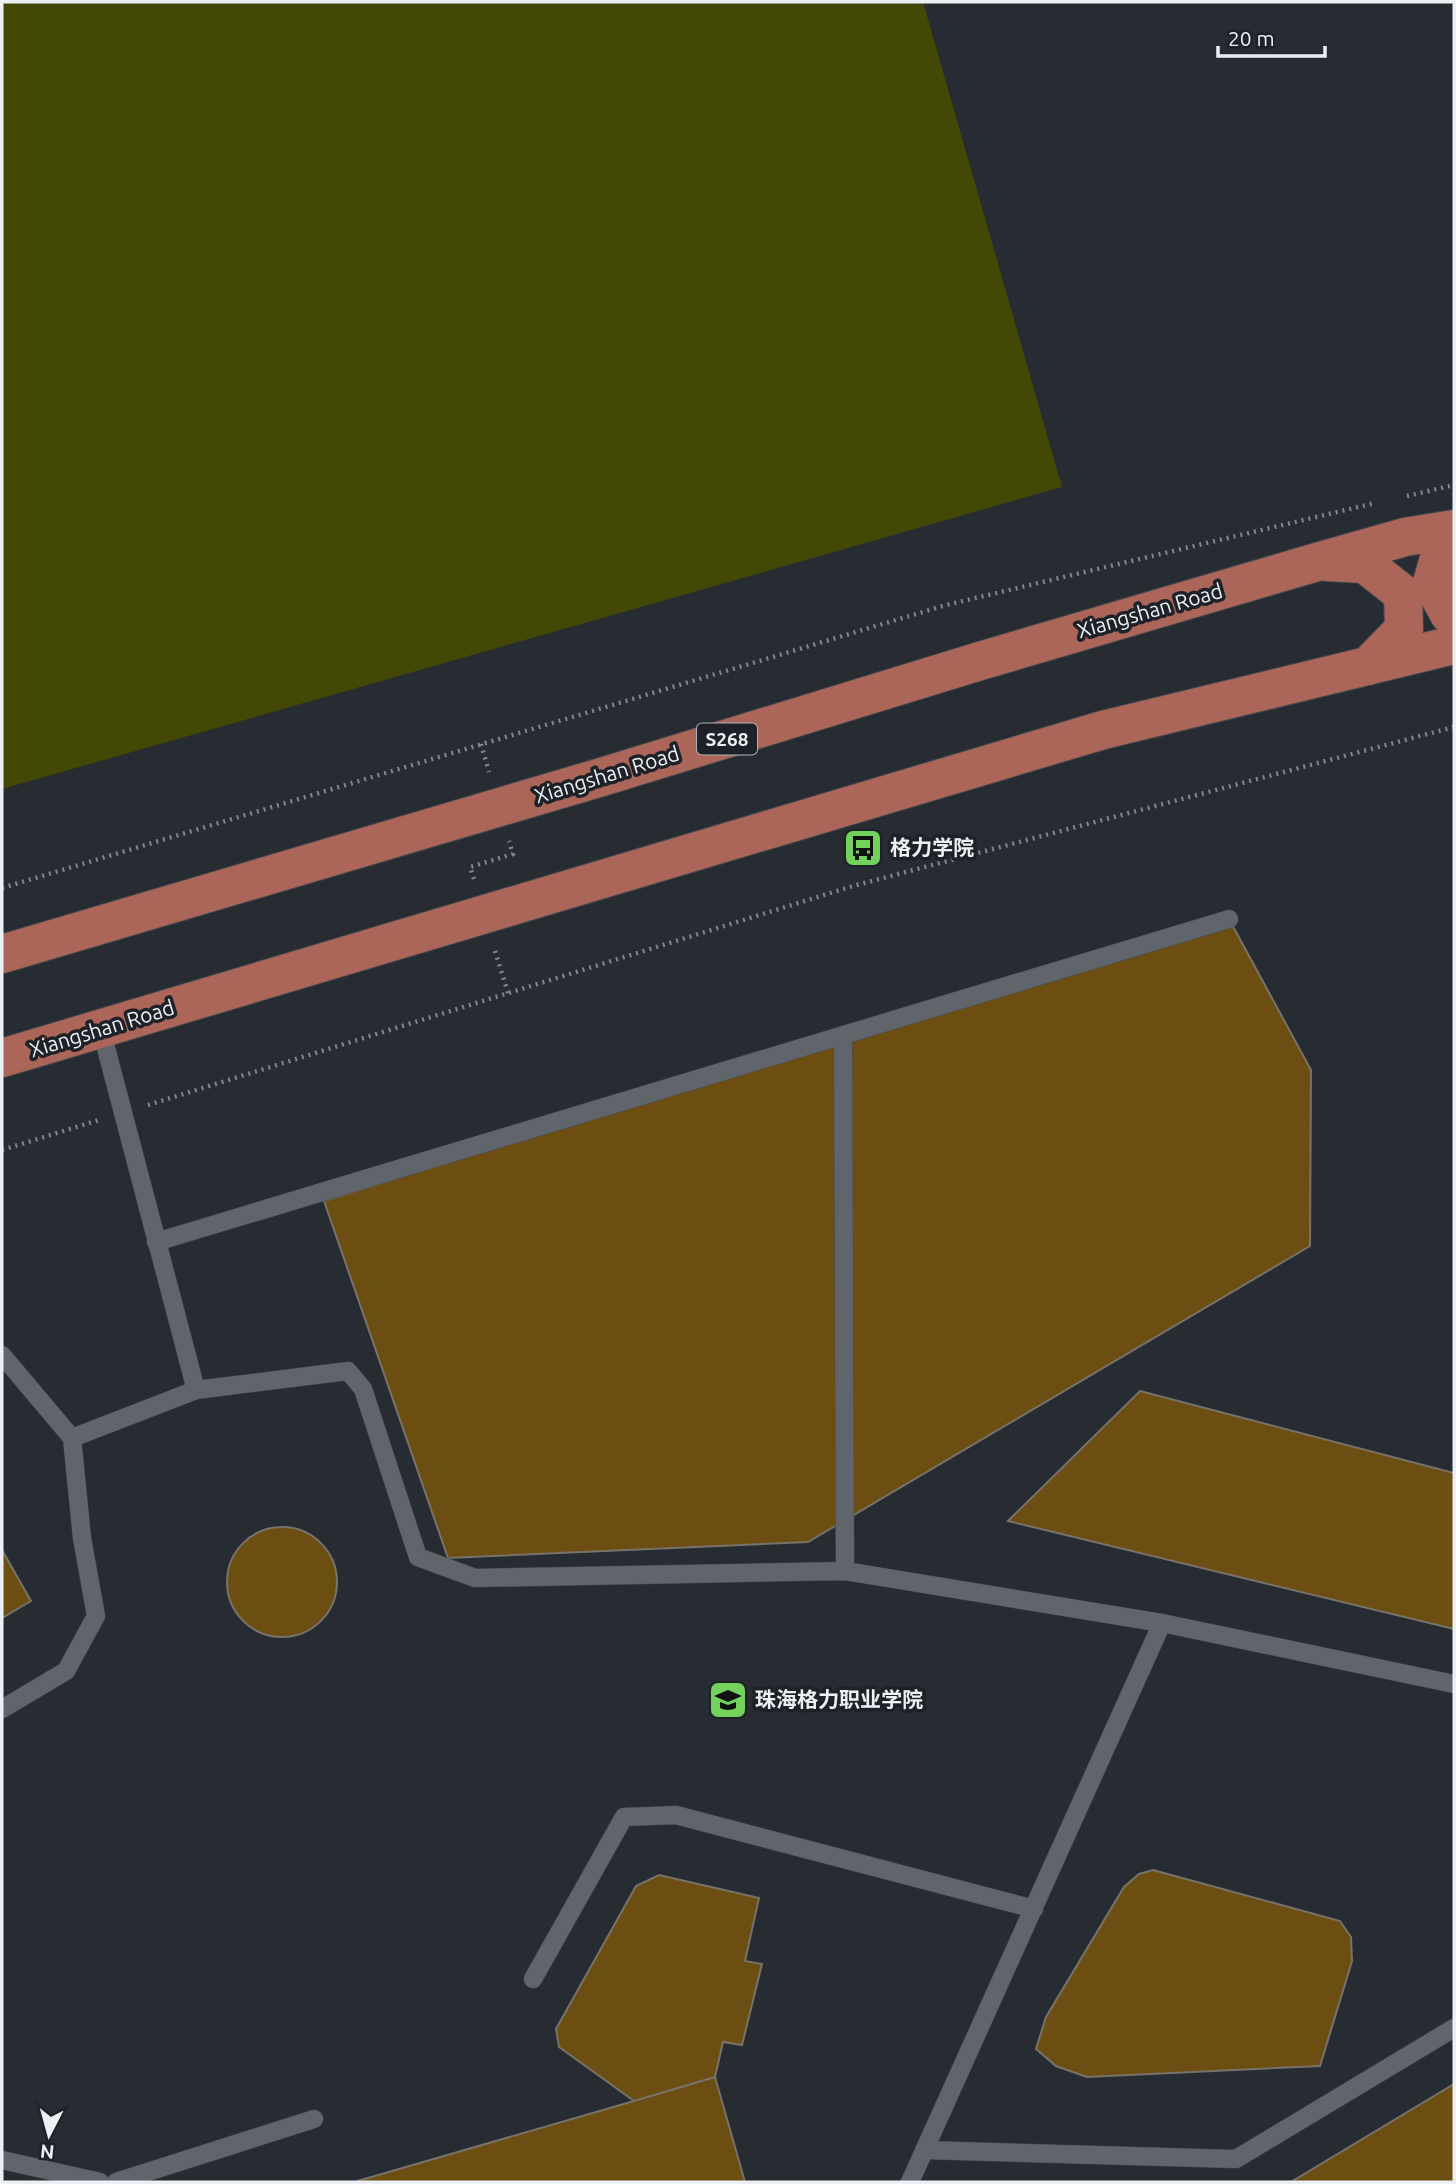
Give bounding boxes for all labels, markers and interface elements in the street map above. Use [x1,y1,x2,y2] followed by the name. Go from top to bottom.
[1218,14,1325,58] scale bar
[1228,26,1275,50] text: 20 m
[1074,578,1225,642] street label: Xiangshan Road
[697,724,757,754] road number: S268
[531,741,682,807] street label: Xiangshan Road
[842,827,884,869] bus stop icon: 格力学院
[890,835,974,859] place label: 格力学院
[26,995,177,1061] street label: Xiangshan Road
[707,1679,749,1721] school or university icon: 珠海格力职业学院
[755,1687,923,1711] place label: 珠海格力职业学院
[14,2100,84,2170] north arrow
[39,2140,55,2164] text: N

